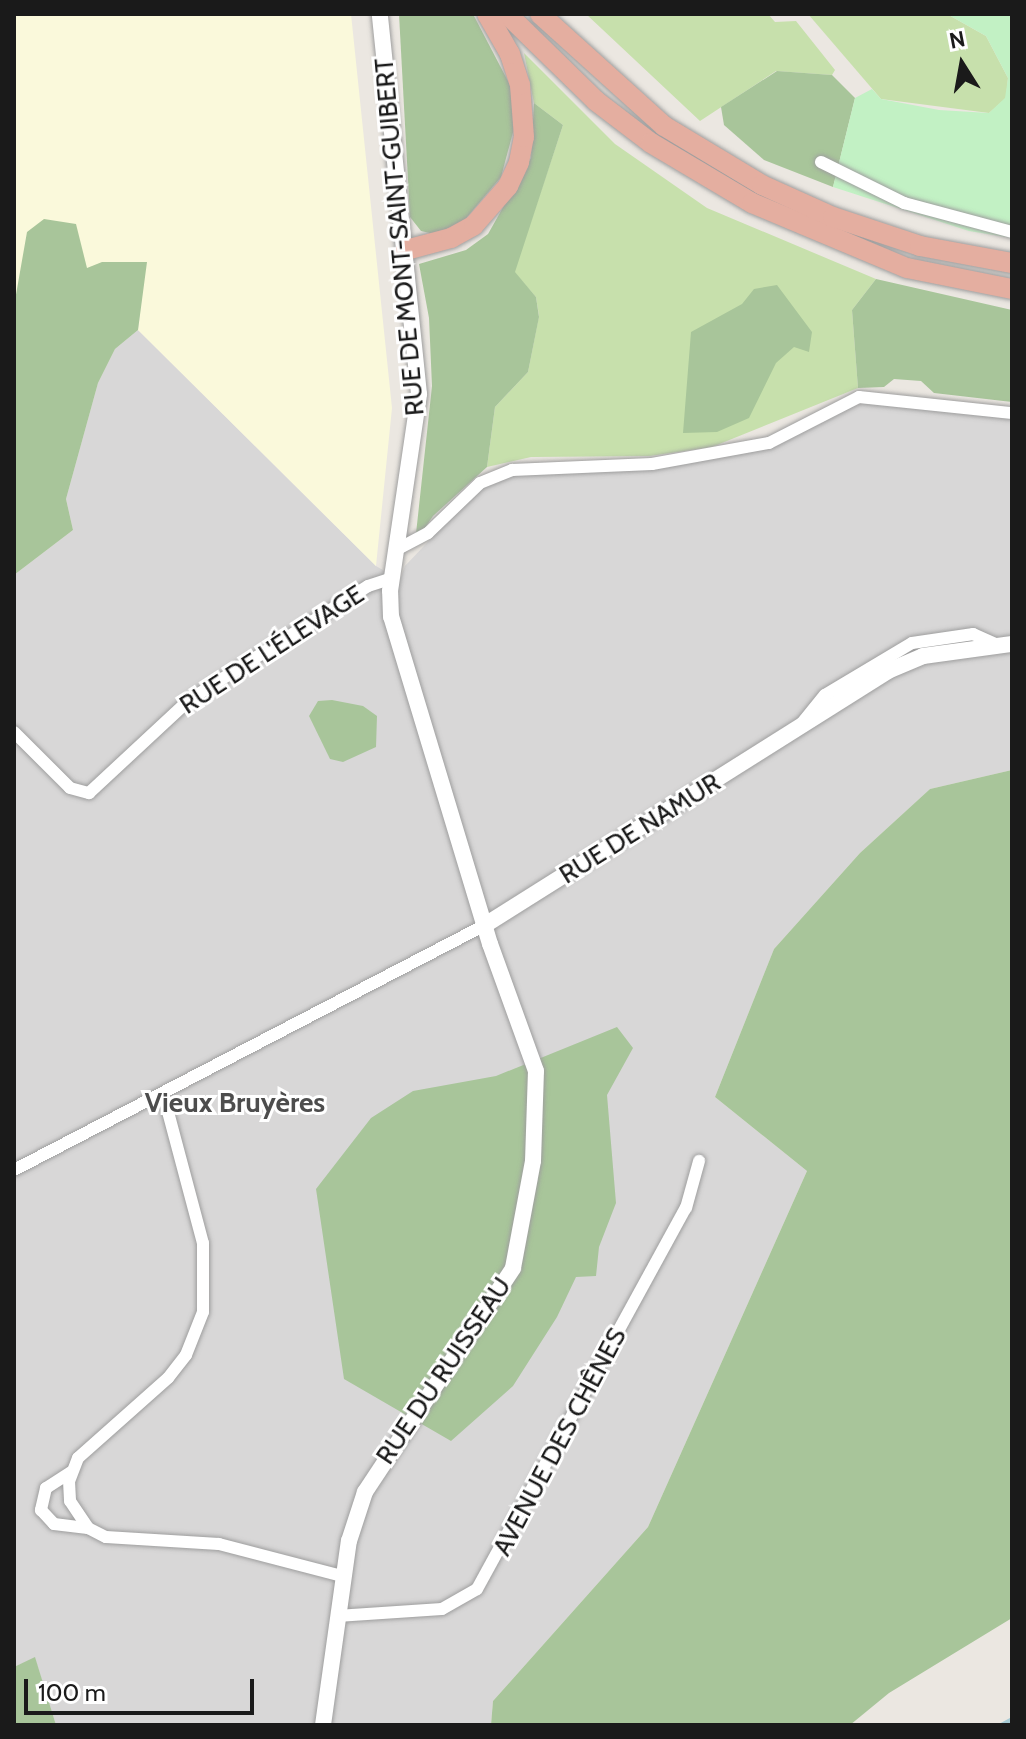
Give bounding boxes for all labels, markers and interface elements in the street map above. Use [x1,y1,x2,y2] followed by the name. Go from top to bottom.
[922,24,1002,104] north arrow
[947,25,968,55] text: N
[369,57,431,417] street label: RUE DE MONT-SAINT-GUIBERT
[174,579,370,721] street label: RUE DE L'ÉLEVAGE
[554,767,726,891] street label: RUE DE NAMUR
[145,1085,325,1119] district label: Vieux Bruyères
[370,1272,518,1470] street label: RUE DU RUISSEAU
[487,1323,633,1561] street label: AVENUE DES CHÊNES
[28,1663,258,1713] scale bar
[38,1678,106,1707] text: 100 m

